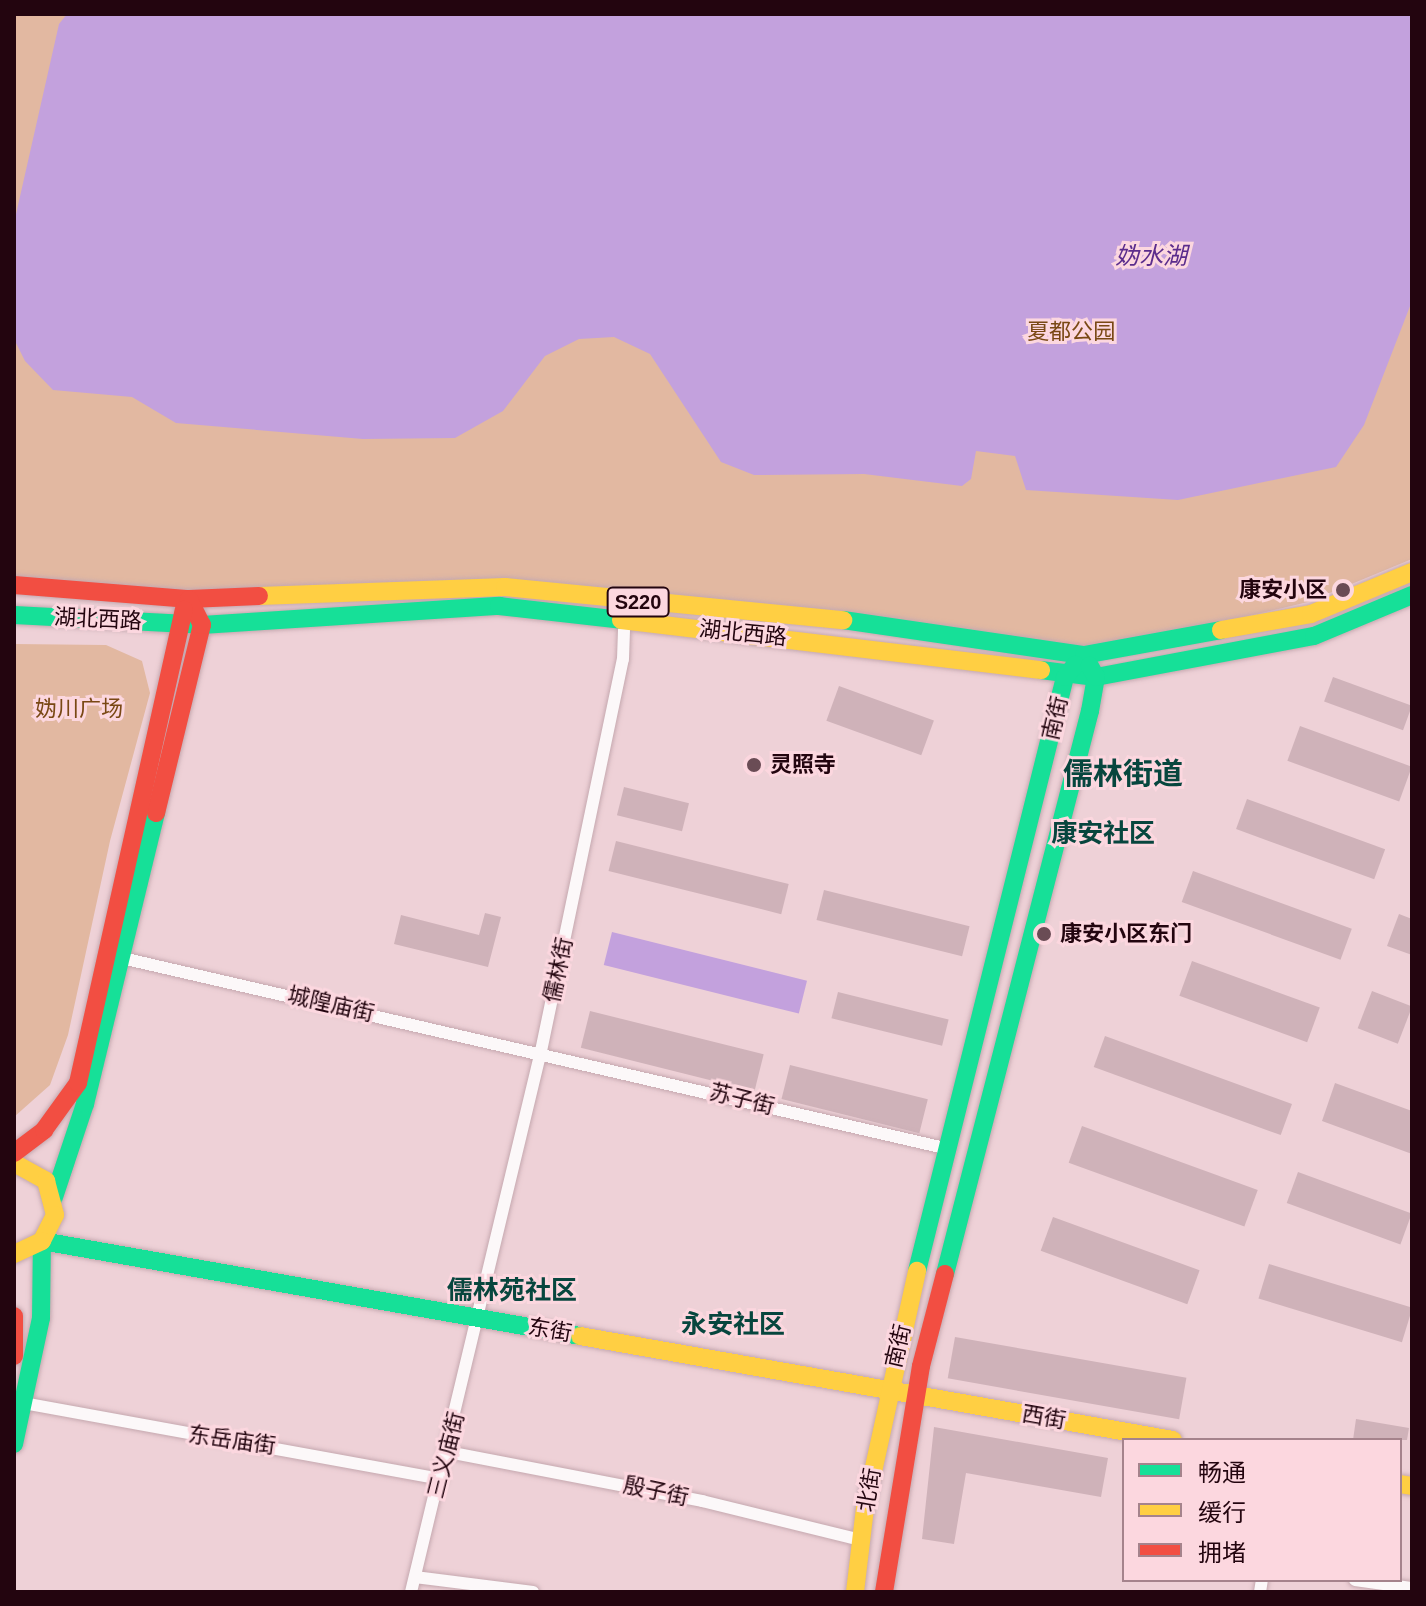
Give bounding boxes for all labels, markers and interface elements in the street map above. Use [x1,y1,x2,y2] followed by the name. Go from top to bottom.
[1115,242,1187,270] water label: 妫水湖
[1027,319,1115,345] park label: 夏都公园
[1239,577,1327,603] place label: 康安小区
[1334,581,1352,599] marker: 康安小区
[606,586,670,618] road number: S220
[53,604,143,634] street label: 湖北西路
[698,615,788,651] street label: 湖北西路
[1037,694,1073,742] street label: 南街
[35,696,123,722] park label: 妫川广场
[770,752,836,778] place label: 灵照寺
[745,756,763,774] marker: 灵照寺
[1063,756,1183,792] district label: 儒林街道
[1051,818,1155,850] district label: 康安社区
[1060,921,1192,947] place label: 康安小区东门
[1035,925,1053,943] marker: 康安小区东门
[538,935,578,1005] street label: 儒林街
[285,981,377,1027] street label: 城隍庙街
[707,1078,777,1120] street label: 苏子街
[447,1275,577,1307] district label: 儒林苑社区
[681,1309,785,1341] district label: 永安社区
[526,1313,574,1347] street label: 东街
[880,1322,916,1370] street label: 南街
[1020,1400,1068,1434] street label: 西街
[423,1409,469,1501] street label: 三义庙街
[187,1421,277,1459] street label: 东岳庙街
[1122,1438,1402,1582] legend
[1198,1459,1246,1486] text: 畅通
[852,1466,886,1514] street label: 北街
[621,1471,691,1511] street label: 殷子街
[1198,1499,1246,1526] text: 缓行
[1198,1539,1246,1566] text: 拥堵

